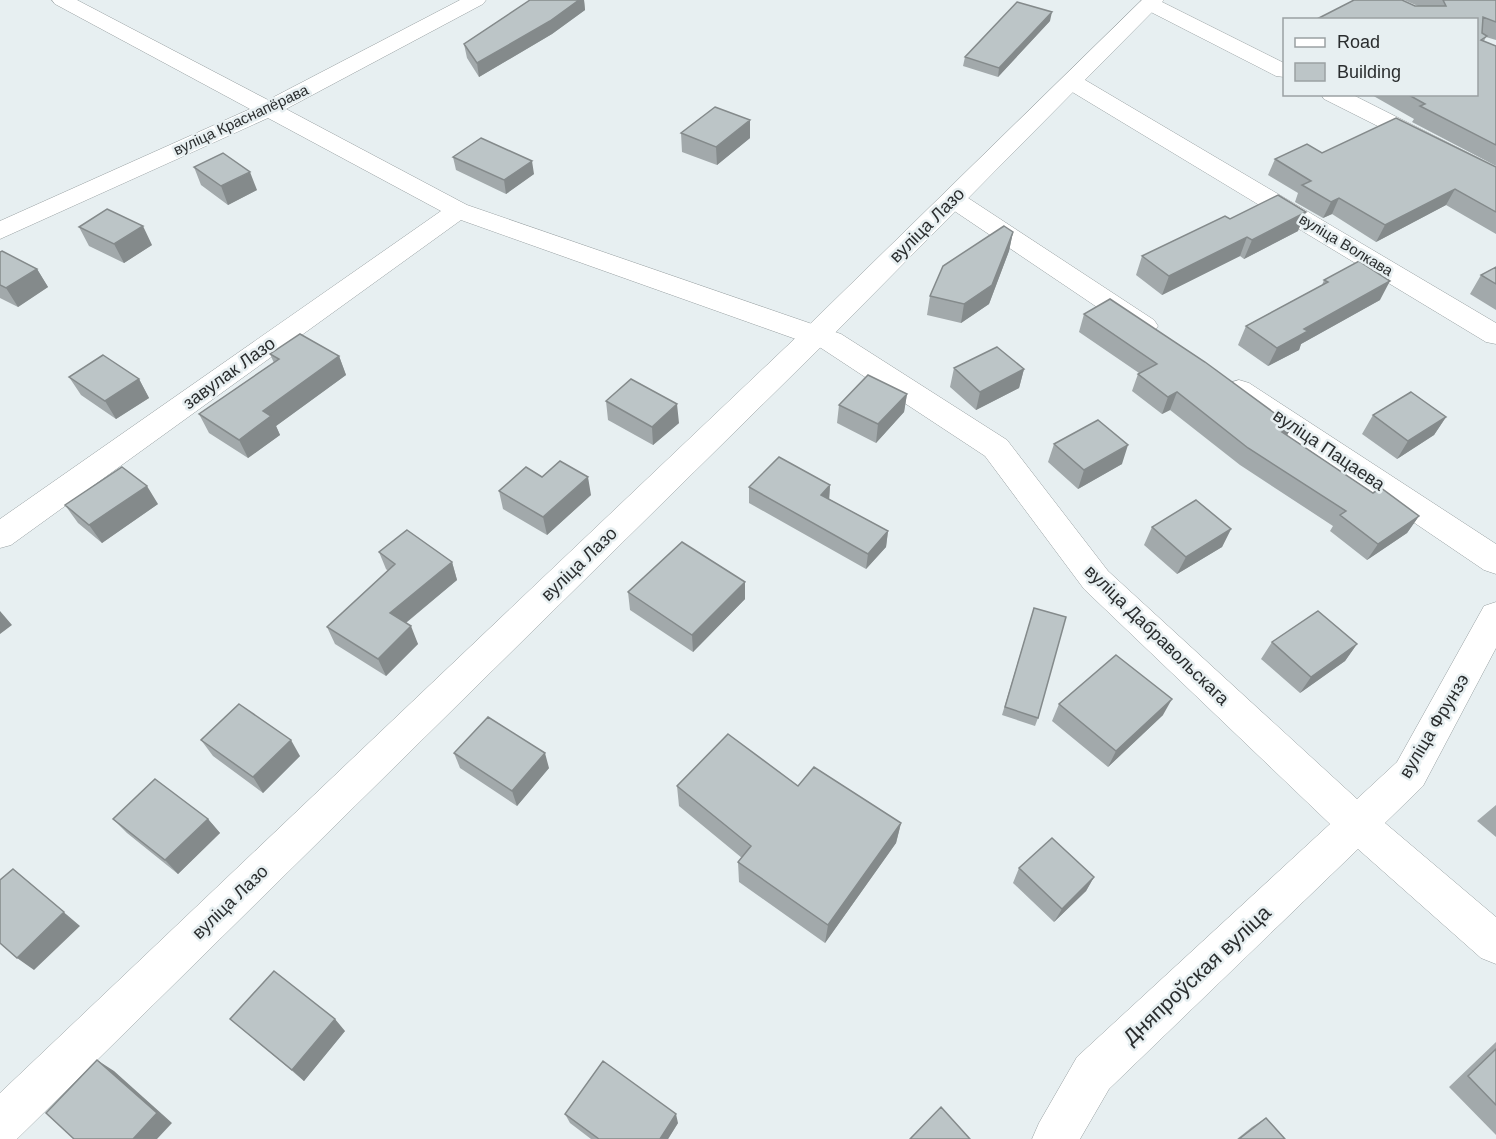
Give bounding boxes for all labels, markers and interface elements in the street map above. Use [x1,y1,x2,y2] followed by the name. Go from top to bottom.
[1283,18,1478,96] legend
[1337,32,1380,52] text: Road
[1337,62,1401,82] text: Building
[171,81,312,158] street label: вуліца Краснапёрава
[886,184,968,266] street label: вуліца Лазо
[1296,210,1397,280] street label: вуліца Волкава
[179,333,279,413] street label: завулак Лазо
[1269,405,1389,495] street label: вуліца Пацаева
[537,523,621,605] street label: вуліца Лазо
[1081,561,1234,710] street label: вуліца Дабравольскага
[1395,671,1473,781] street label: вуліца Фрунзэ
[188,861,272,943] street label: вуліца Лазо
[1118,900,1275,1049] street label: Дняпроўская вуліца

